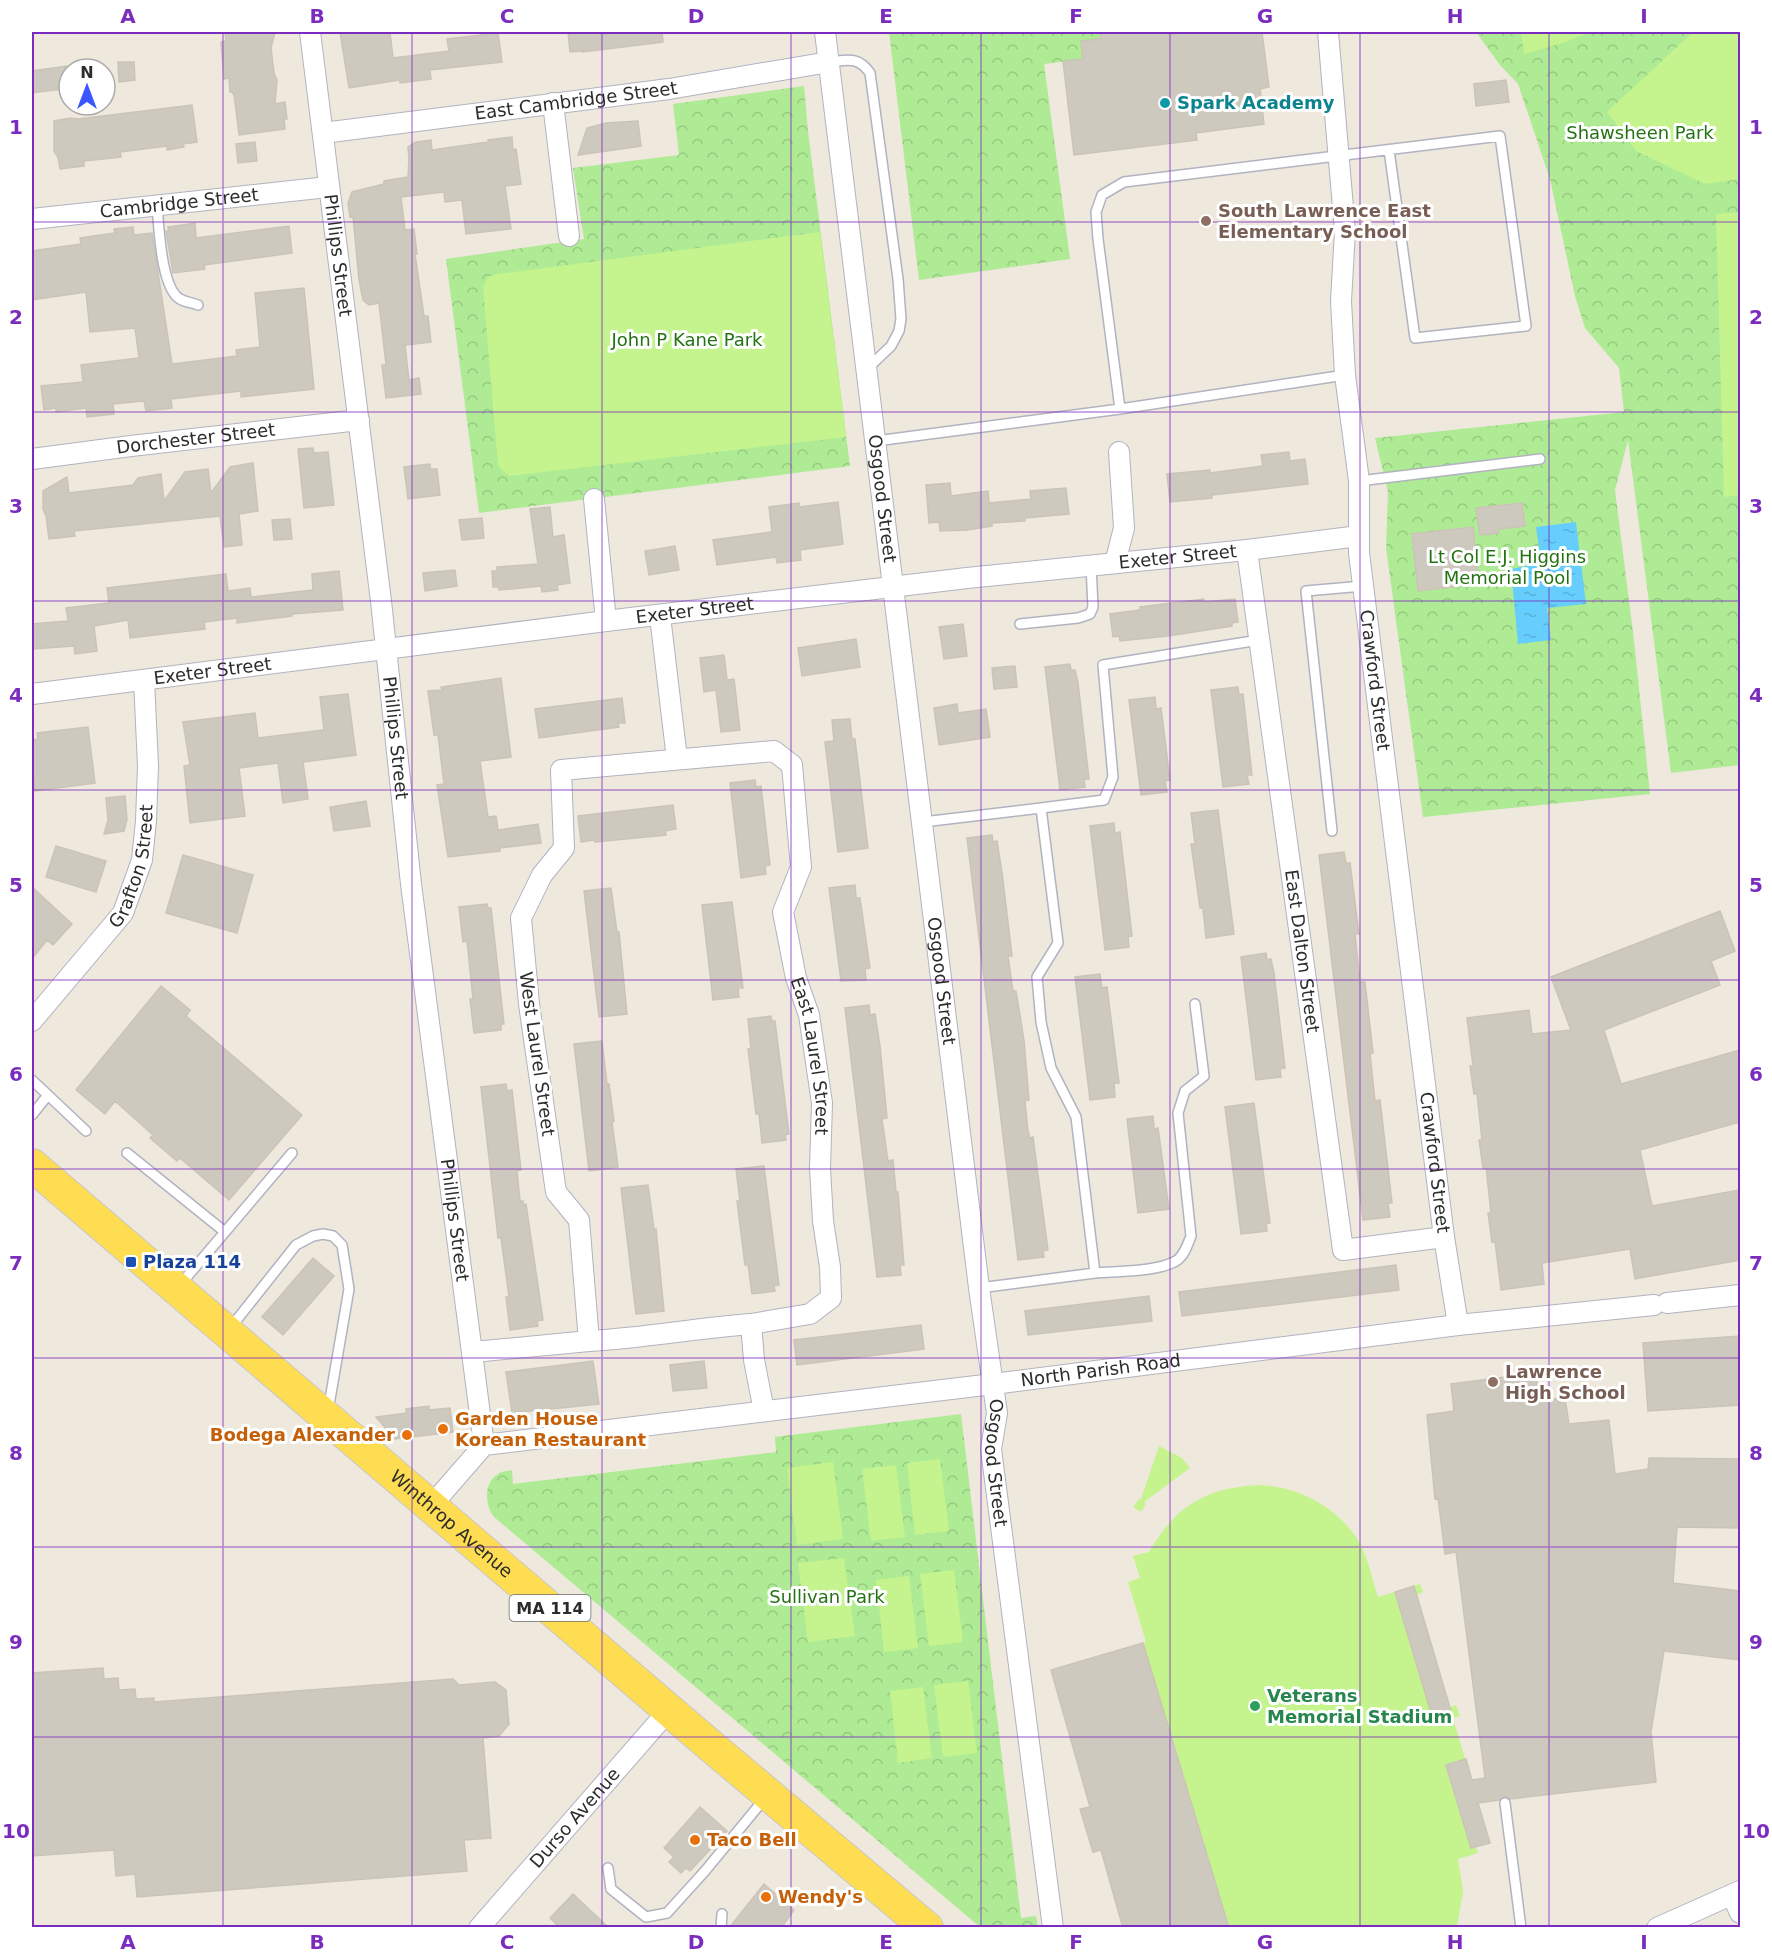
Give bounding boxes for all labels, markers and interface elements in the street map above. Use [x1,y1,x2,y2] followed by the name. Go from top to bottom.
[120,4,136,28] text: A
[309,4,325,28] text: B
[500,4,514,28] text: C
[688,4,704,28] text: D
[879,4,893,28] text: E
[1069,4,1083,28] text: F
[1257,4,1273,28] text: G
[1447,4,1463,28] text: H
[1640,4,1648,28] text: I
[57,57,117,117] north arrow
[80,63,94,82] text: N
[473,77,679,124] street label: East Cambridge Street
[1177,92,1335,113] place label: Spark Academy
[1158,96,1172,110] marker: Spark Academy
[9,115,23,139] text: 1
[1749,115,1763,139] text: 1
[1566,122,1714,143] park label: Shawsheen Park
[99,184,259,222] street label: Cambridge Street
[320,193,356,318] street label: Phillips Street
[1218,200,1431,242] place label: South Lawrence East Elementary School
[1199,214,1213,228] marker: South Lawrence East Elementary School
[9,305,23,329] text: 2
[1749,305,1763,329] text: 2
[610,329,763,350] park label: John P Kane Park
[115,419,276,458] street label: Dorchester Street
[864,433,901,564] street label: Osgood Street
[9,494,23,518] text: 3
[1749,494,1763,518] text: 3
[1118,540,1238,573] street label: Exeter Street
[1428,546,1586,588] park label: Lt Col E.J. Higgins Memorial Pool
[635,592,755,627] street label: Exeter Street
[1356,608,1394,752] street label: Crawford Street
[152,653,273,688] street label: Exeter Street
[379,675,413,800] street label: Phillips Street
[9,683,23,707] text: 4
[1749,683,1763,707] text: 4
[104,804,157,932] street label: Grafton Street
[1281,868,1324,1034] street label: East Dalton Street
[9,873,23,897] text: 5
[1749,873,1763,897] text: 5
[924,916,960,1046] street label: Osgood Street
[516,970,559,1138] street label: West Laurel Street
[786,974,833,1135] street label: East Laurel Street
[9,1062,23,1086] text: 6
[1749,1062,1763,1086] text: 6
[1416,1091,1454,1234] street label: Crawford Street
[437,1157,474,1283] street label: Phillips Street
[9,1251,23,1275] text: 7
[143,1251,241,1272] place label: Plaza 114
[1749,1251,1763,1275] text: 7
[124,1255,138,1269] marker: Plaza 114
[1019,1349,1182,1390] street label: North Parish Road
[1505,1361,1626,1403] place label: Lawrence High School
[1486,1375,1500,1389] marker: Lawrence High School
[980,1397,1012,1528] street label: Osgood Street
[455,1408,646,1450] place label: Garden House Korean Restaurant
[436,1422,450,1436] marker: Garden House Korean Restaurant
[210,1424,395,1445] place label: Bodega Alexander
[400,1428,414,1442] marker: Bodega Alexander
[9,1441,23,1465] text: 8
[1749,1441,1763,1465] text: 8
[386,1465,517,1582] street label: Winthrop Avenue
[769,1586,885,1607] park label: Sullivan Park
[510,1595,590,1621] road number: MA 114
[9,1630,23,1654] text: 9
[1749,1630,1763,1654] text: 9
[1267,1685,1452,1727] place label: Veterans Memorial Stadium
[1248,1699,1262,1713] marker: Veterans Memorial Stadium
[525,1763,624,1872] street label: Durso Avenue
[2,1819,30,1843] text: 10
[1742,1819,1770,1843] text: 10
[707,1829,797,1850] place label: Taco Bell
[688,1833,702,1847] marker: Taco Bell
[778,1886,863,1907] place label: Wendy's
[759,1890,773,1904] marker: Wendy's
[120,1930,136,1954] text: A
[309,1930,325,1954] text: B
[500,1930,514,1954] text: C
[688,1930,704,1954] text: D
[879,1930,893,1954] text: E
[1069,1930,1083,1954] text: F
[1257,1930,1273,1954] text: G
[1447,1930,1463,1954] text: H
[1640,1930,1648,1954] text: I

